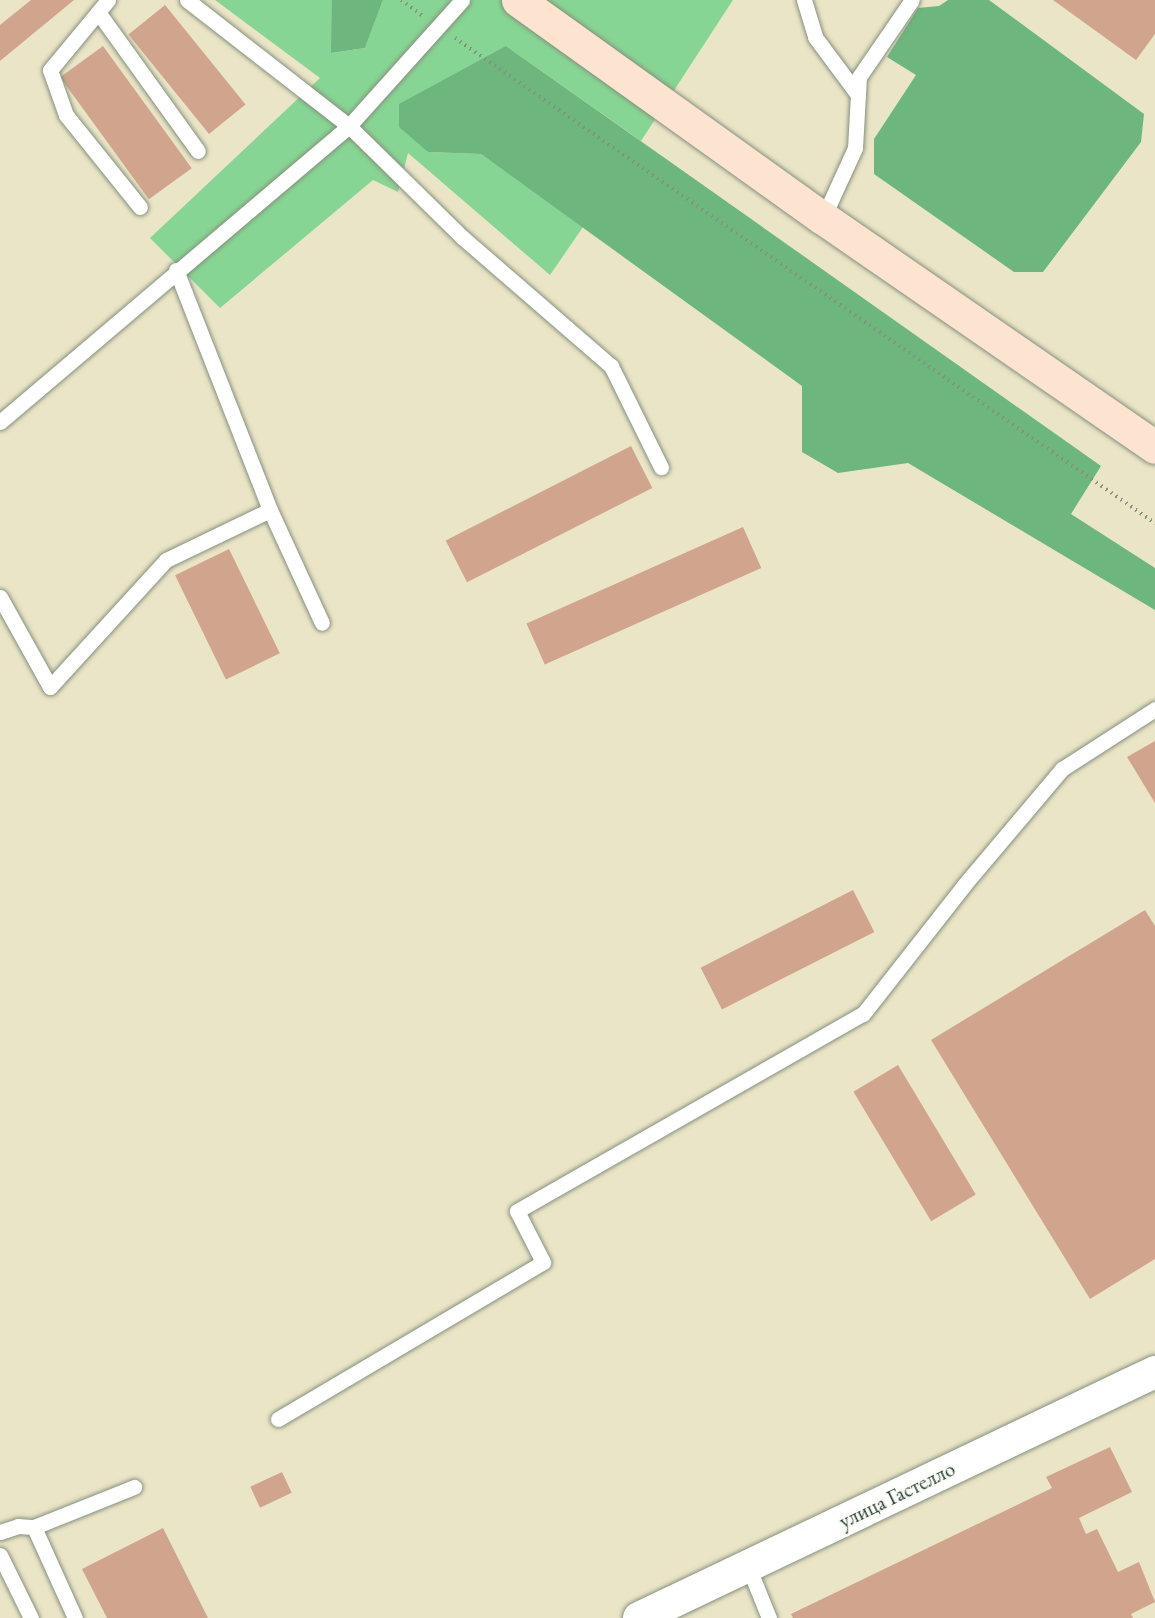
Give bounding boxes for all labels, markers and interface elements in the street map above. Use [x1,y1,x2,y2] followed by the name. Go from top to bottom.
[835,1456,959,1534] street label: улица Гастелло

